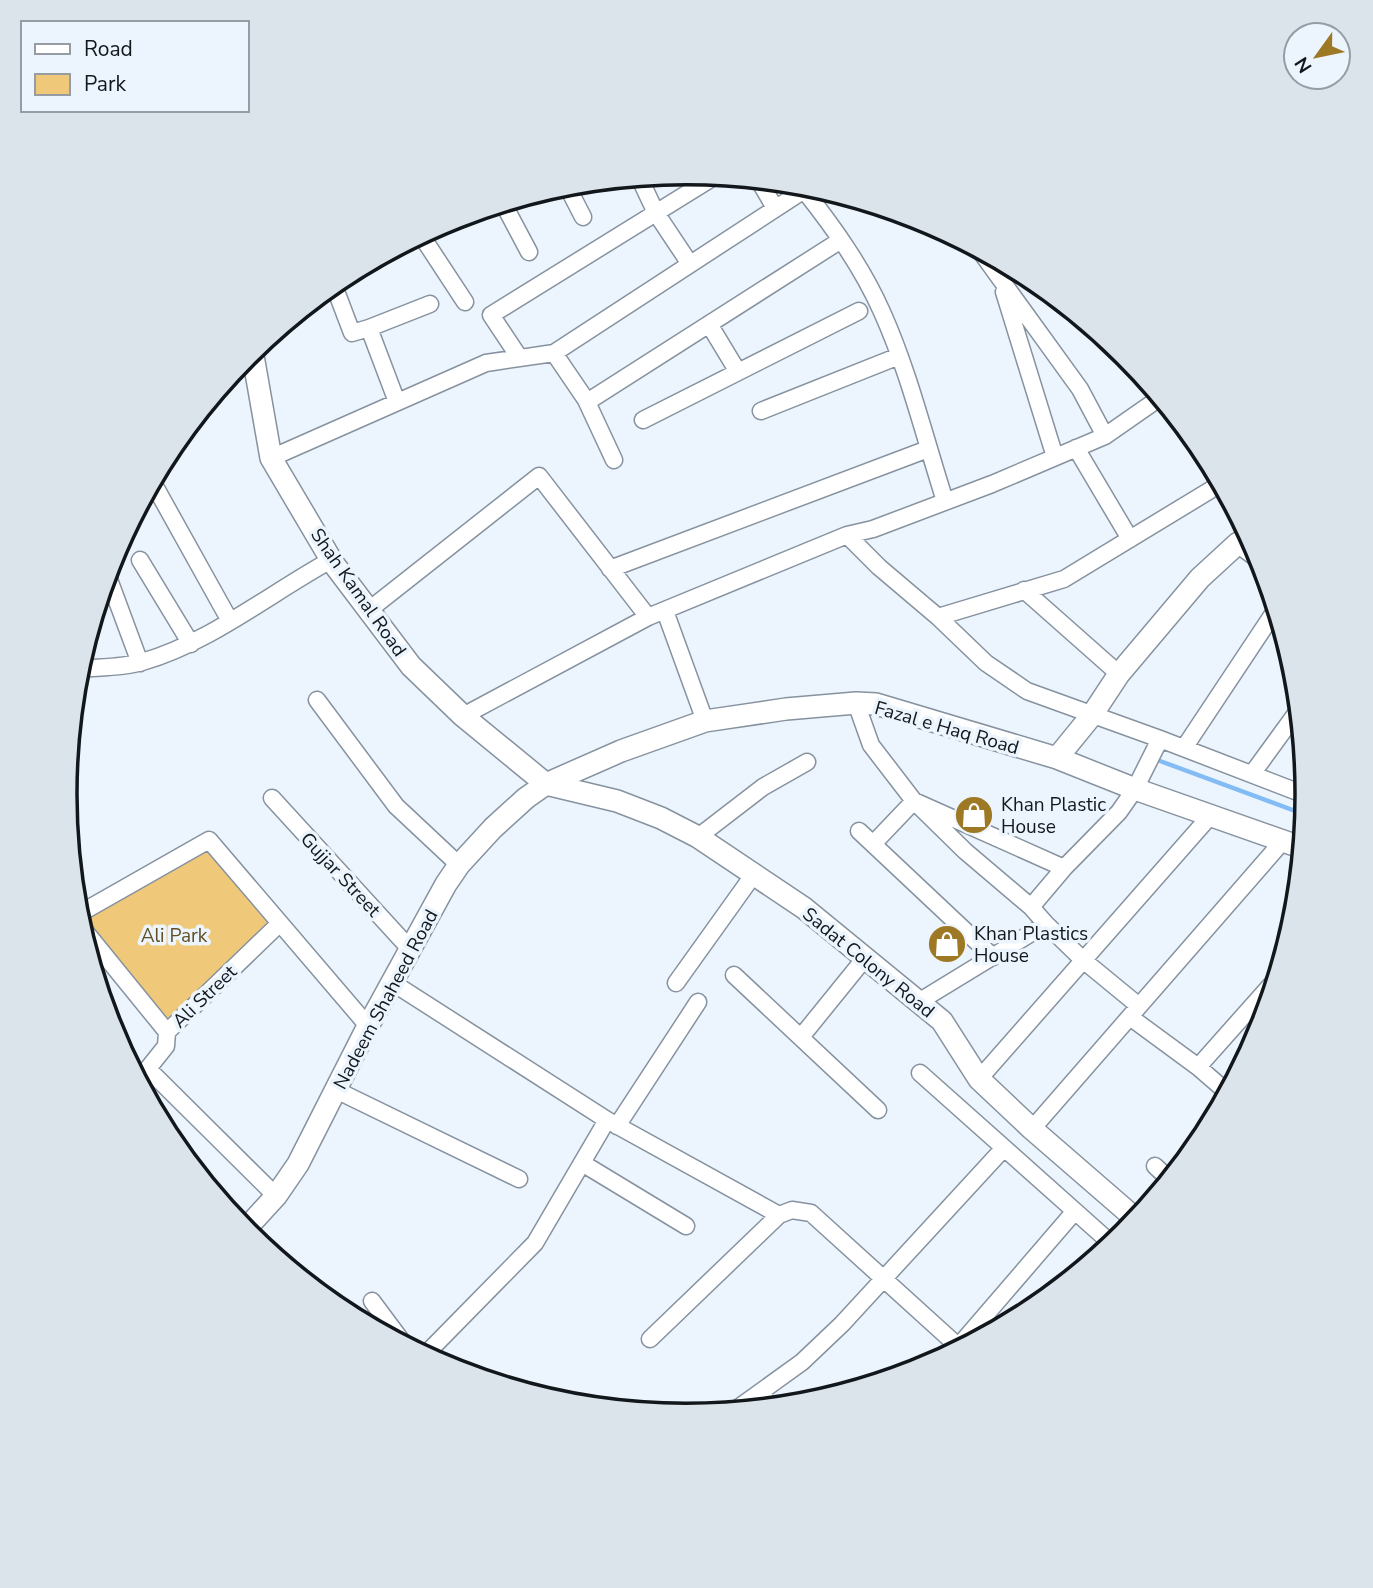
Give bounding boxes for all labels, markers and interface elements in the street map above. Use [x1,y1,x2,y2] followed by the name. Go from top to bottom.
[21,21,248,112] legend
[1282,21,1352,91] north arrow
[84,35,133,63] text: Road
[1289,52,1318,78] text: N
[84,70,126,98] text: Park
[304,523,412,662] street label: Shah Kamal Road
[871,695,1022,761] street label: Fazal e Haq Road
[1001,792,1106,840] place label: Khan Plastic House
[953,794,995,836] shop icon: Khan Plastic House
[294,827,387,923] street label: Gujjar Street
[797,901,940,1024] street label: Sadat Colony Road
[327,905,444,1094] street label: Nadeem Shaheed Road
[974,921,1088,969] place label: Khan Plastics House
[141,923,208,949] park label: Ali Park
[926,923,968,965] shop icon: Khan Plastics House
[167,959,243,1034] street label: Ali Street

